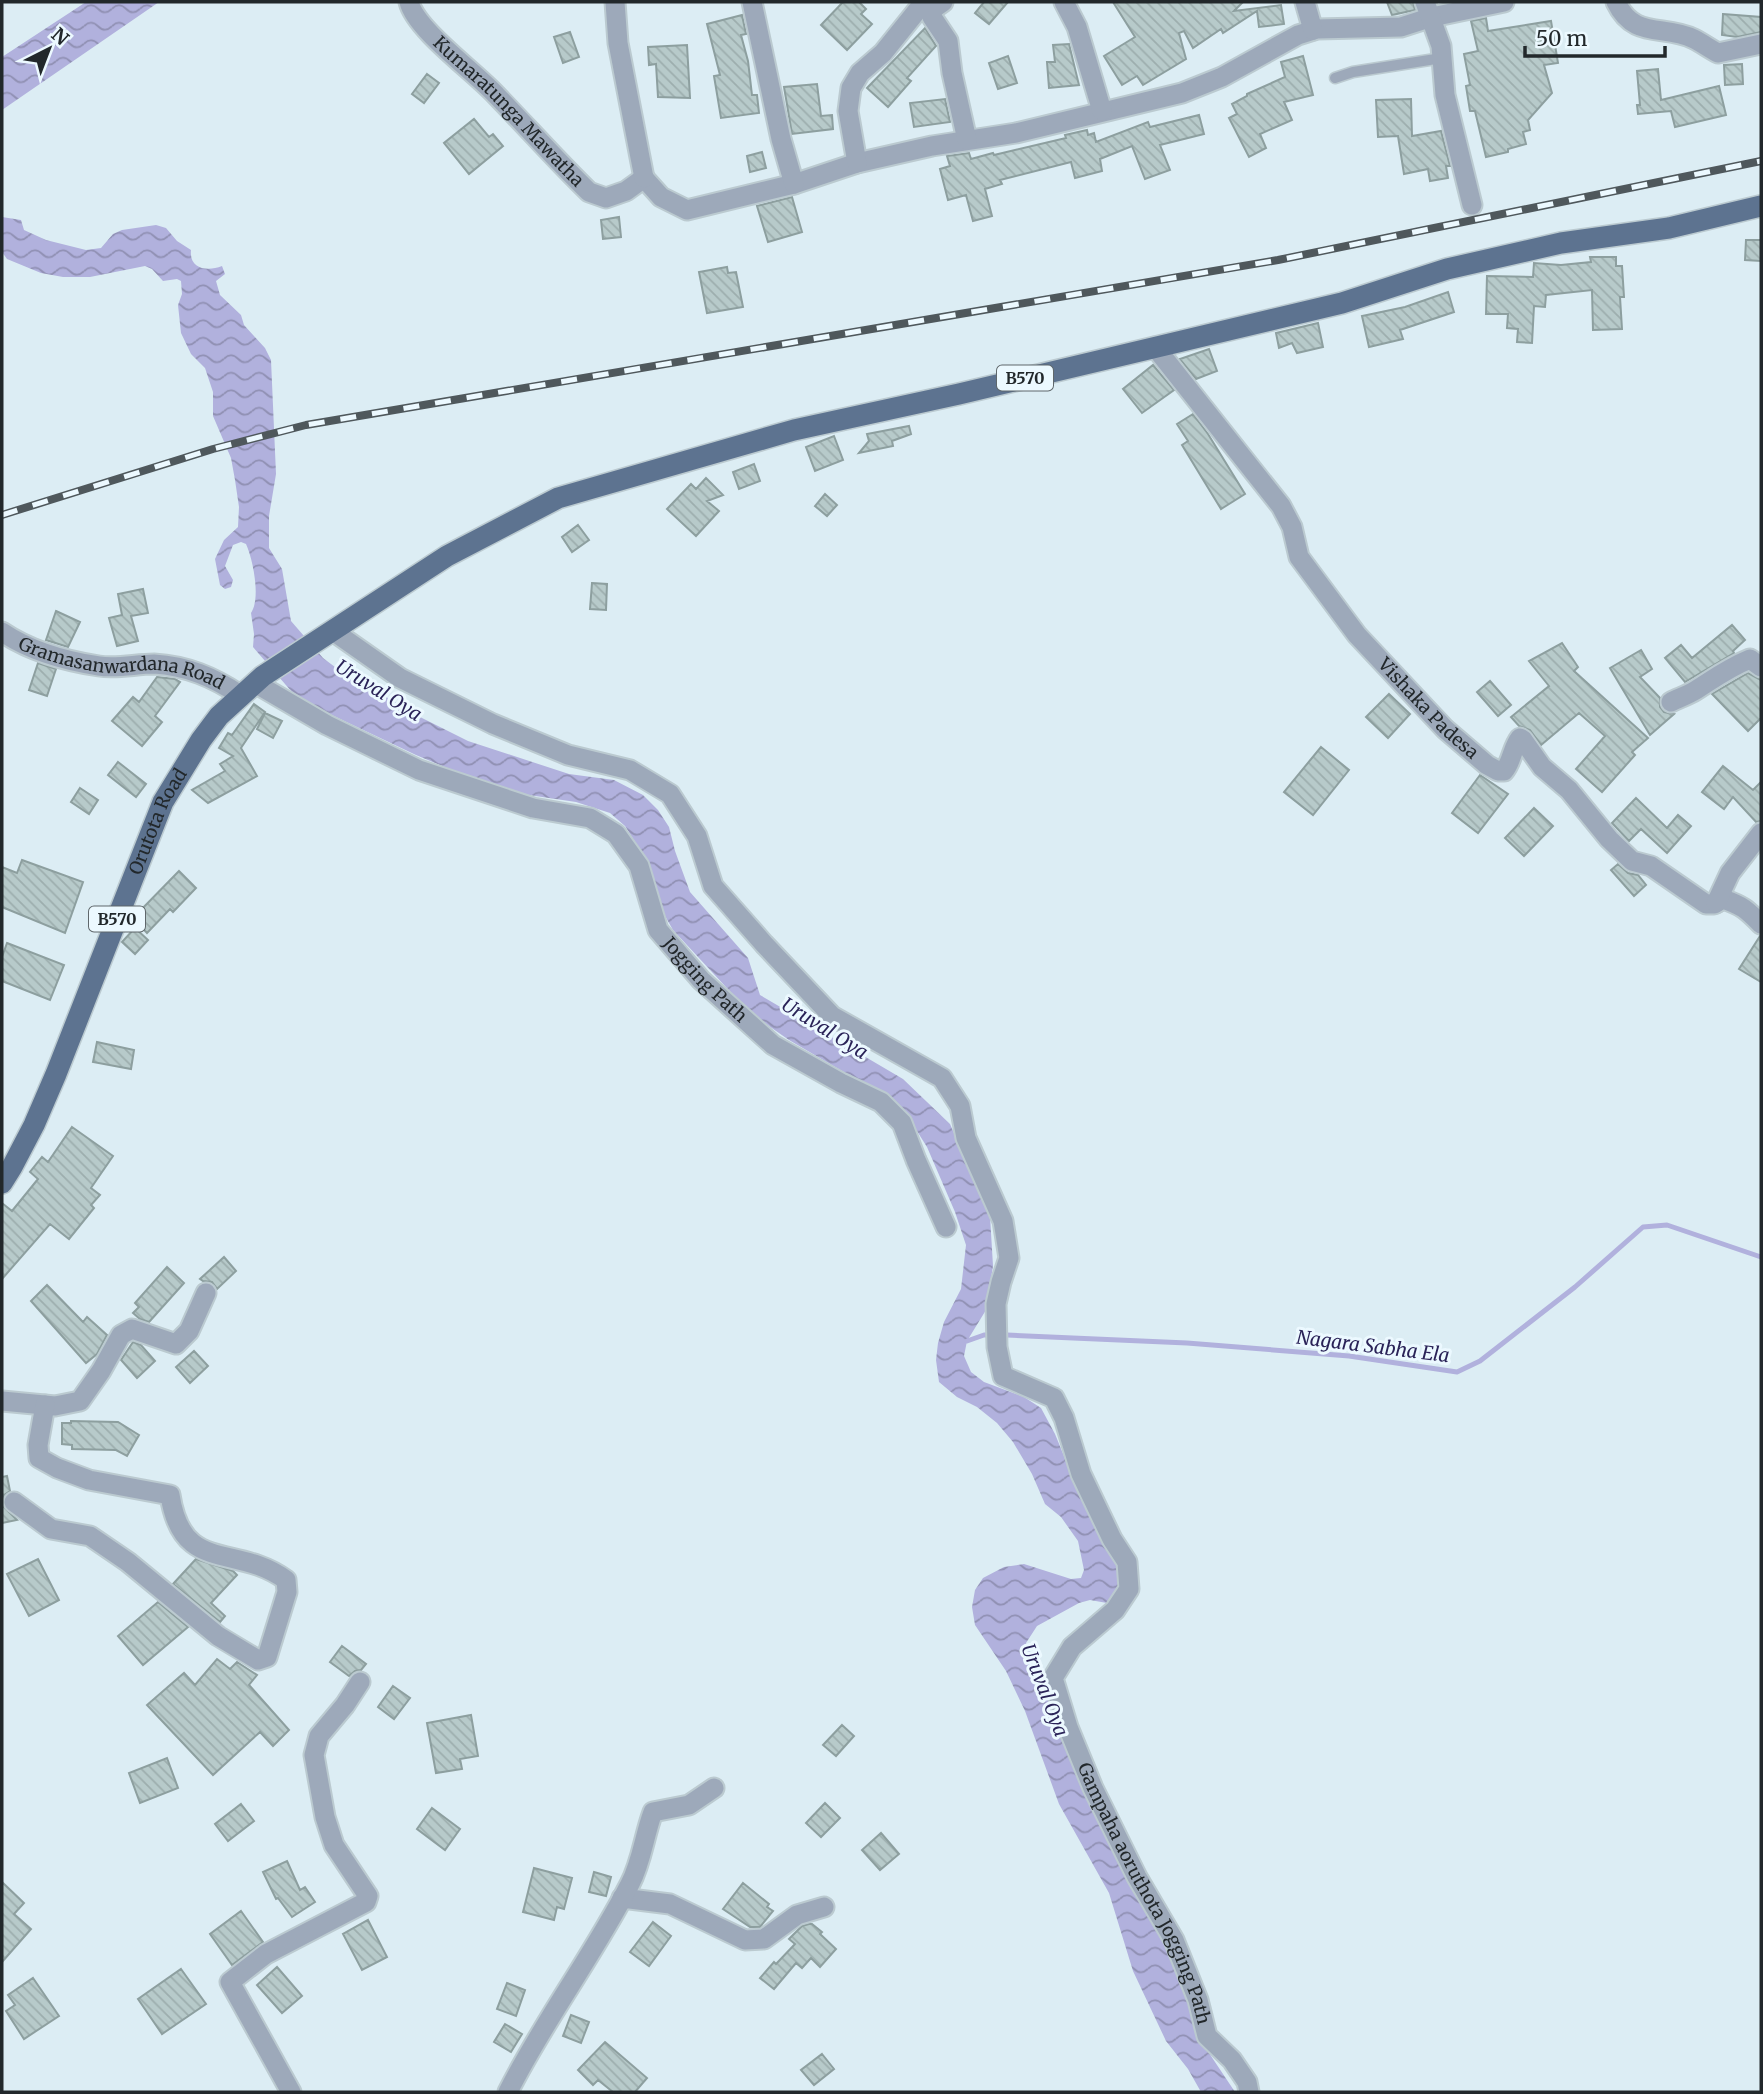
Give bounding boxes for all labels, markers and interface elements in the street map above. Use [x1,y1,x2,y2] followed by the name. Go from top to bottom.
[14,14,84,84] north arrow
[1525,14,1665,58] scale bar
[47,22,74,50] text: N
[1536,25,1587,52] text: 50 m
[428,31,589,192] street label: Kumaratunga Mawatha
[997,366,1053,390] road number: B570
[15,632,229,694] street label: Gramasanwardana Road
[1373,652,1484,764] street label: Vishaka Padesa
[331,654,427,726] water label: Uruval Oya
[124,764,192,878] street label: Orutota Road
[89,906,145,931] road number: B570
[657,931,752,1027] street label: Jogging Path
[777,992,873,1064] water label: Uruval Oya
[1295,1325,1451,1367] water label: Nagara Sabha Ela
[1016,1640,1074,1740] water label: Uruval Oya
[1073,1759,1216,2027] street label: Gampaha aoruthota Jogging Path

